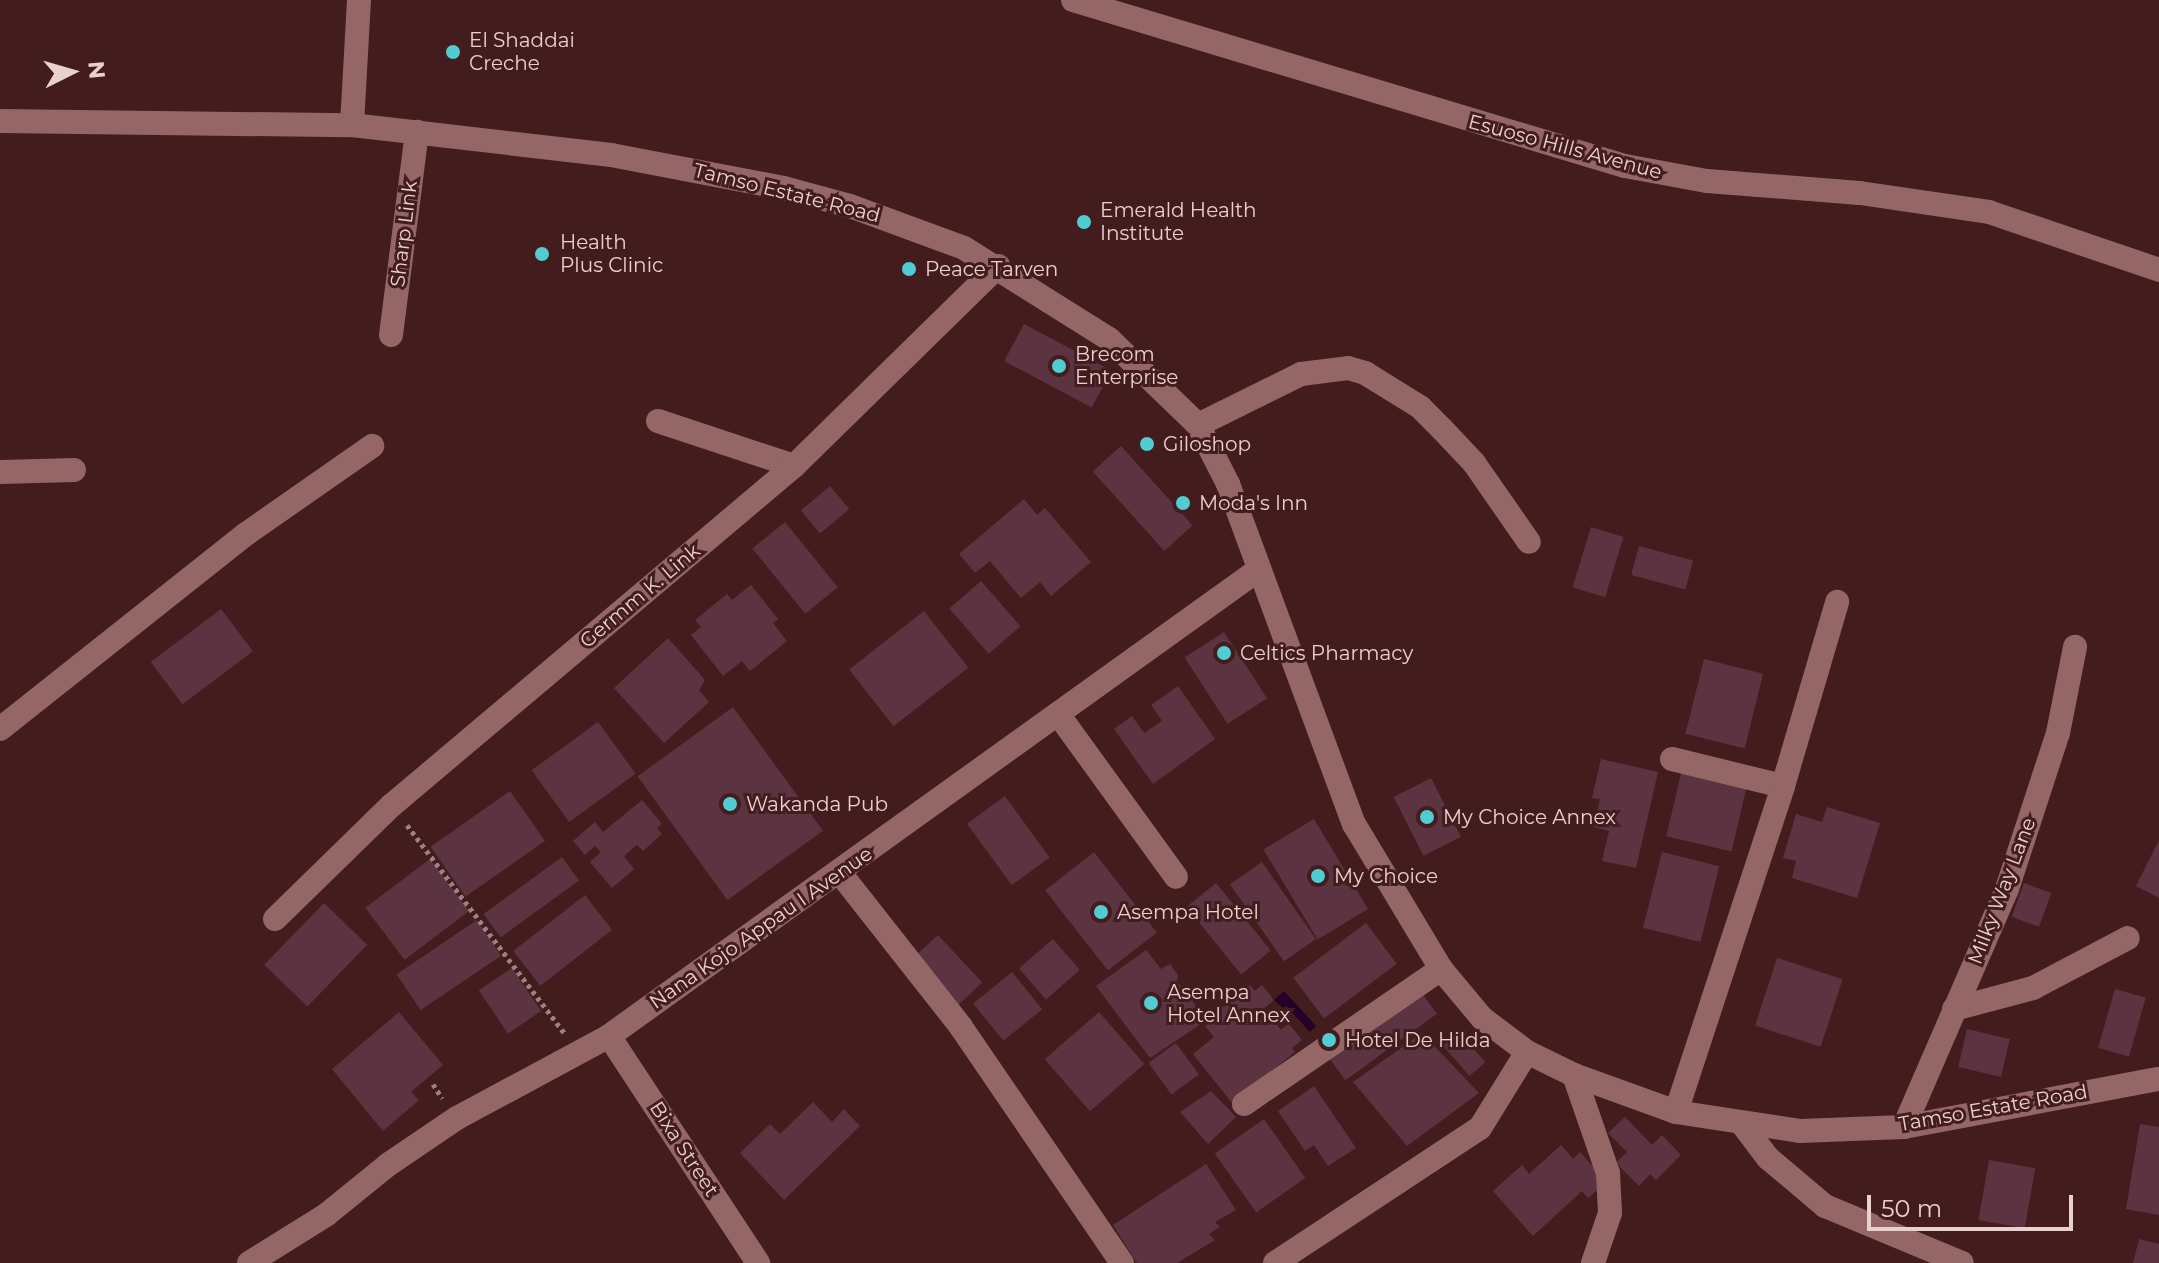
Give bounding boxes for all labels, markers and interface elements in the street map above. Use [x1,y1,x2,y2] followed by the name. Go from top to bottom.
[469,28,575,75] place label: El Shaddai Creche
[32,32,112,112] north arrow
[444,43,462,61] marker: El Shaddai Creche
[82,60,111,80] text: N
[1466,110,1664,184] street label: Esuoso Hills Avenue
[691,158,883,228] street label: Tamso Estate Road
[386,179,422,289] street label: Sharp Link
[1100,198,1257,245] place label: Emerald Health Institute
[1075,213,1093,231] marker: Emerald Health Institute
[560,230,663,277] place label: Health Plus Clinic
[531,243,553,265] marker: Health Plus Clinic
[925,257,1058,281] place label: Peace Tarven
[900,260,918,278] marker: Peace Tarven
[1075,342,1178,389] place label: Brecom Enterprise
[1050,357,1068,375] marker: Brecom Enterprise
[1163,432,1251,456] place label: Giloshop
[1138,435,1156,453] marker: Giloshop
[1199,491,1308,515] place label: Moda's Inn
[1174,494,1192,512] marker: Moda's Inn
[575,539,705,653] street label: Germm K. Link
[1240,641,1413,665] place label: Celtics Pharmacy
[1215,644,1233,662] marker: Celtics Pharmacy
[746,792,888,816] place label: Wakanda Pub
[721,795,739,813] marker: Wakanda Pub
[1443,805,1616,829] place label: My Choice Annex
[1418,808,1436,826] marker: My Choice Annex
[1963,814,2041,968] street label: Milky Way Lane
[645,842,877,1014] street label: Nana Kojo Appau I Avenue
[1334,864,1438,888] place label: My Choice
[1309,867,1327,885] marker: My Choice
[1117,900,1259,924] place label: Asempa Hotel
[1092,903,1110,921] marker: Asempa Hotel
[1167,980,1290,1027] place label: Asempa Hotel Annex
[1142,994,1160,1012] marker: Asempa Hotel Annex
[1345,1028,1490,1052] place label: Hotel De Hilda
[1320,1031,1338,1049] marker: Hotel De Hilda
[1897,1080,2089,1136] street label: Tamso Estate Road
[644,1097,724,1201] street label: Bixa Street
[1871,1179,2077,1229] scale bar
[1881,1194,1942,1223] text: 50 m

